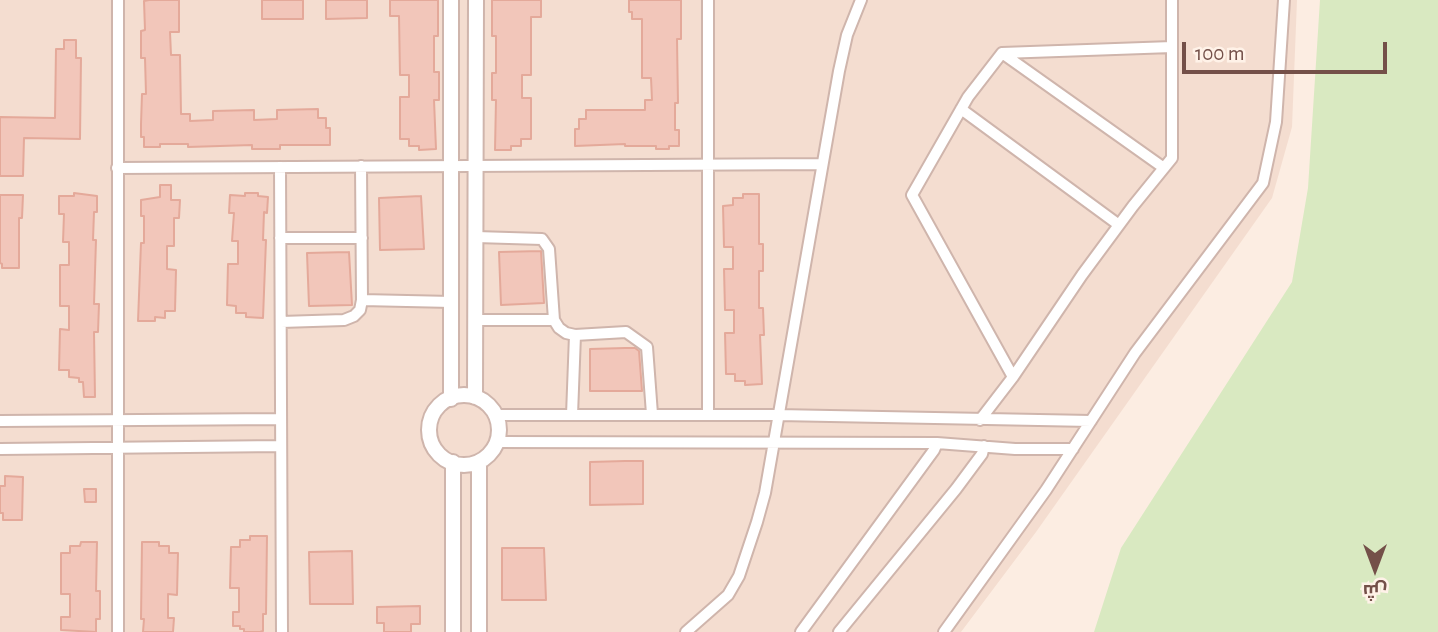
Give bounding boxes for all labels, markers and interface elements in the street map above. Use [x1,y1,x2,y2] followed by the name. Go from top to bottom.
[1186,28,1391,72] scale bar
[1195,43,1245,64] text: 100 m
[1340,534,1410,604] north arrow
[1363,581,1387,600] text: ش

